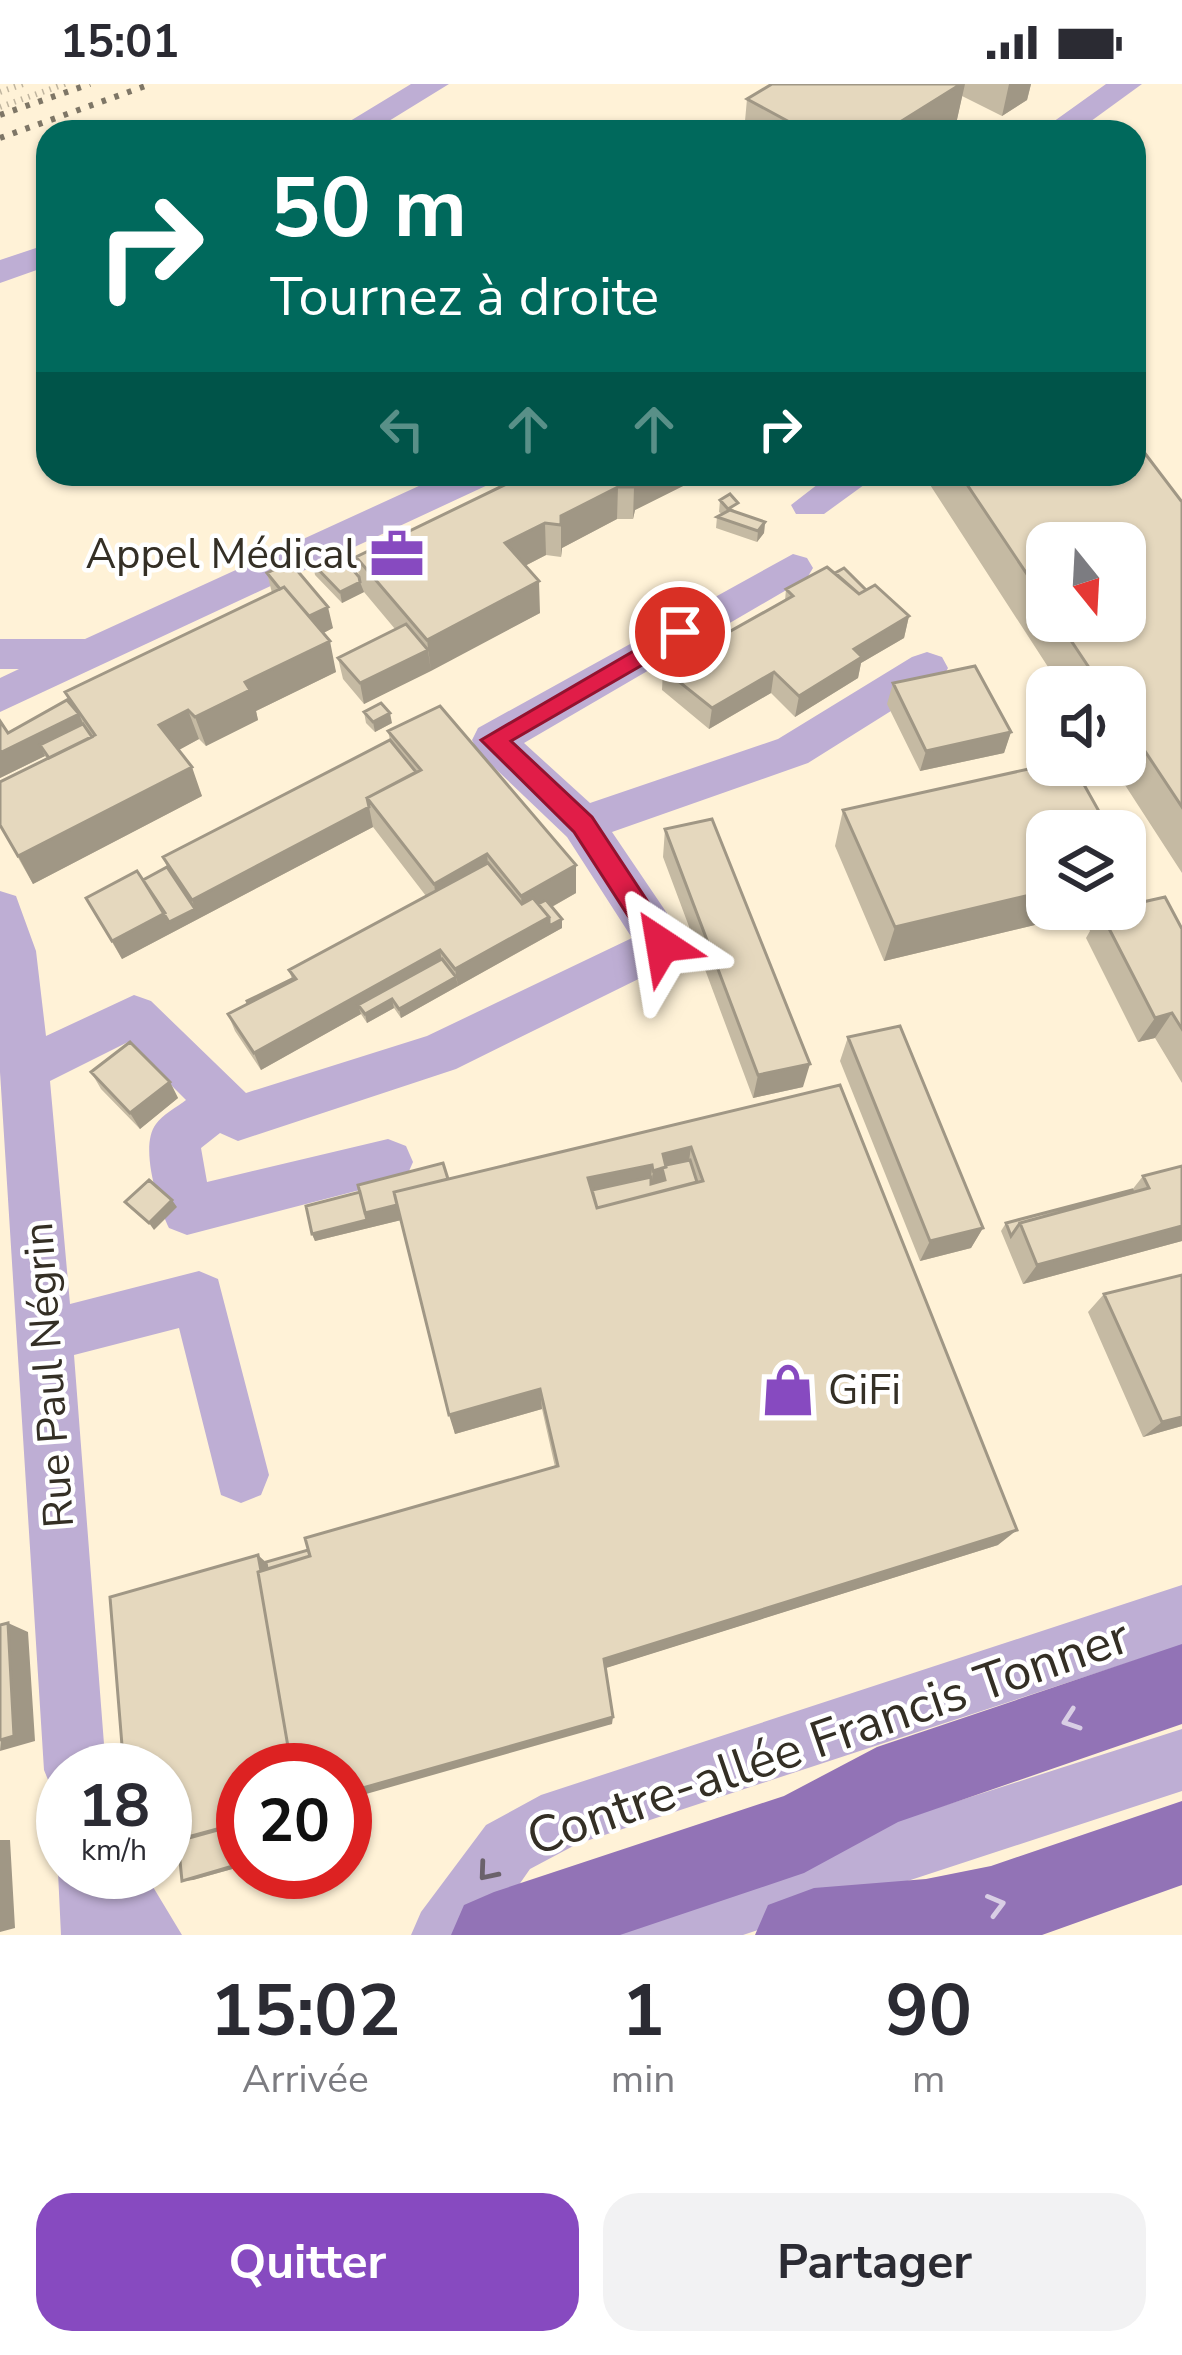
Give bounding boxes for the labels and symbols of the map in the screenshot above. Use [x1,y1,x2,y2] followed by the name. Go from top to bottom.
[1026,522,1146,642] north arrow
[368,525,426,583] office icon: Appel Médical
[85,526,358,583] place label: Appel Médical
[629,581,731,683] pin
[599,882,725,1008] position arrow
[10,1220,88,1530] street label: Rue Paul Négrin
[759,1361,817,1419] shop icon: GiFi
[828,1362,901,1419] place label: GiFi
[518,1601,1138,1873] street label: Contre-allée Francis Tonner
[1061,1706,1082,1731] one-way arrow
[216,1743,372,1899] speed limit sign: 20
[479,1858,501,1880] one-way arrow
[985,1895,1005,1920] one-way arrow

